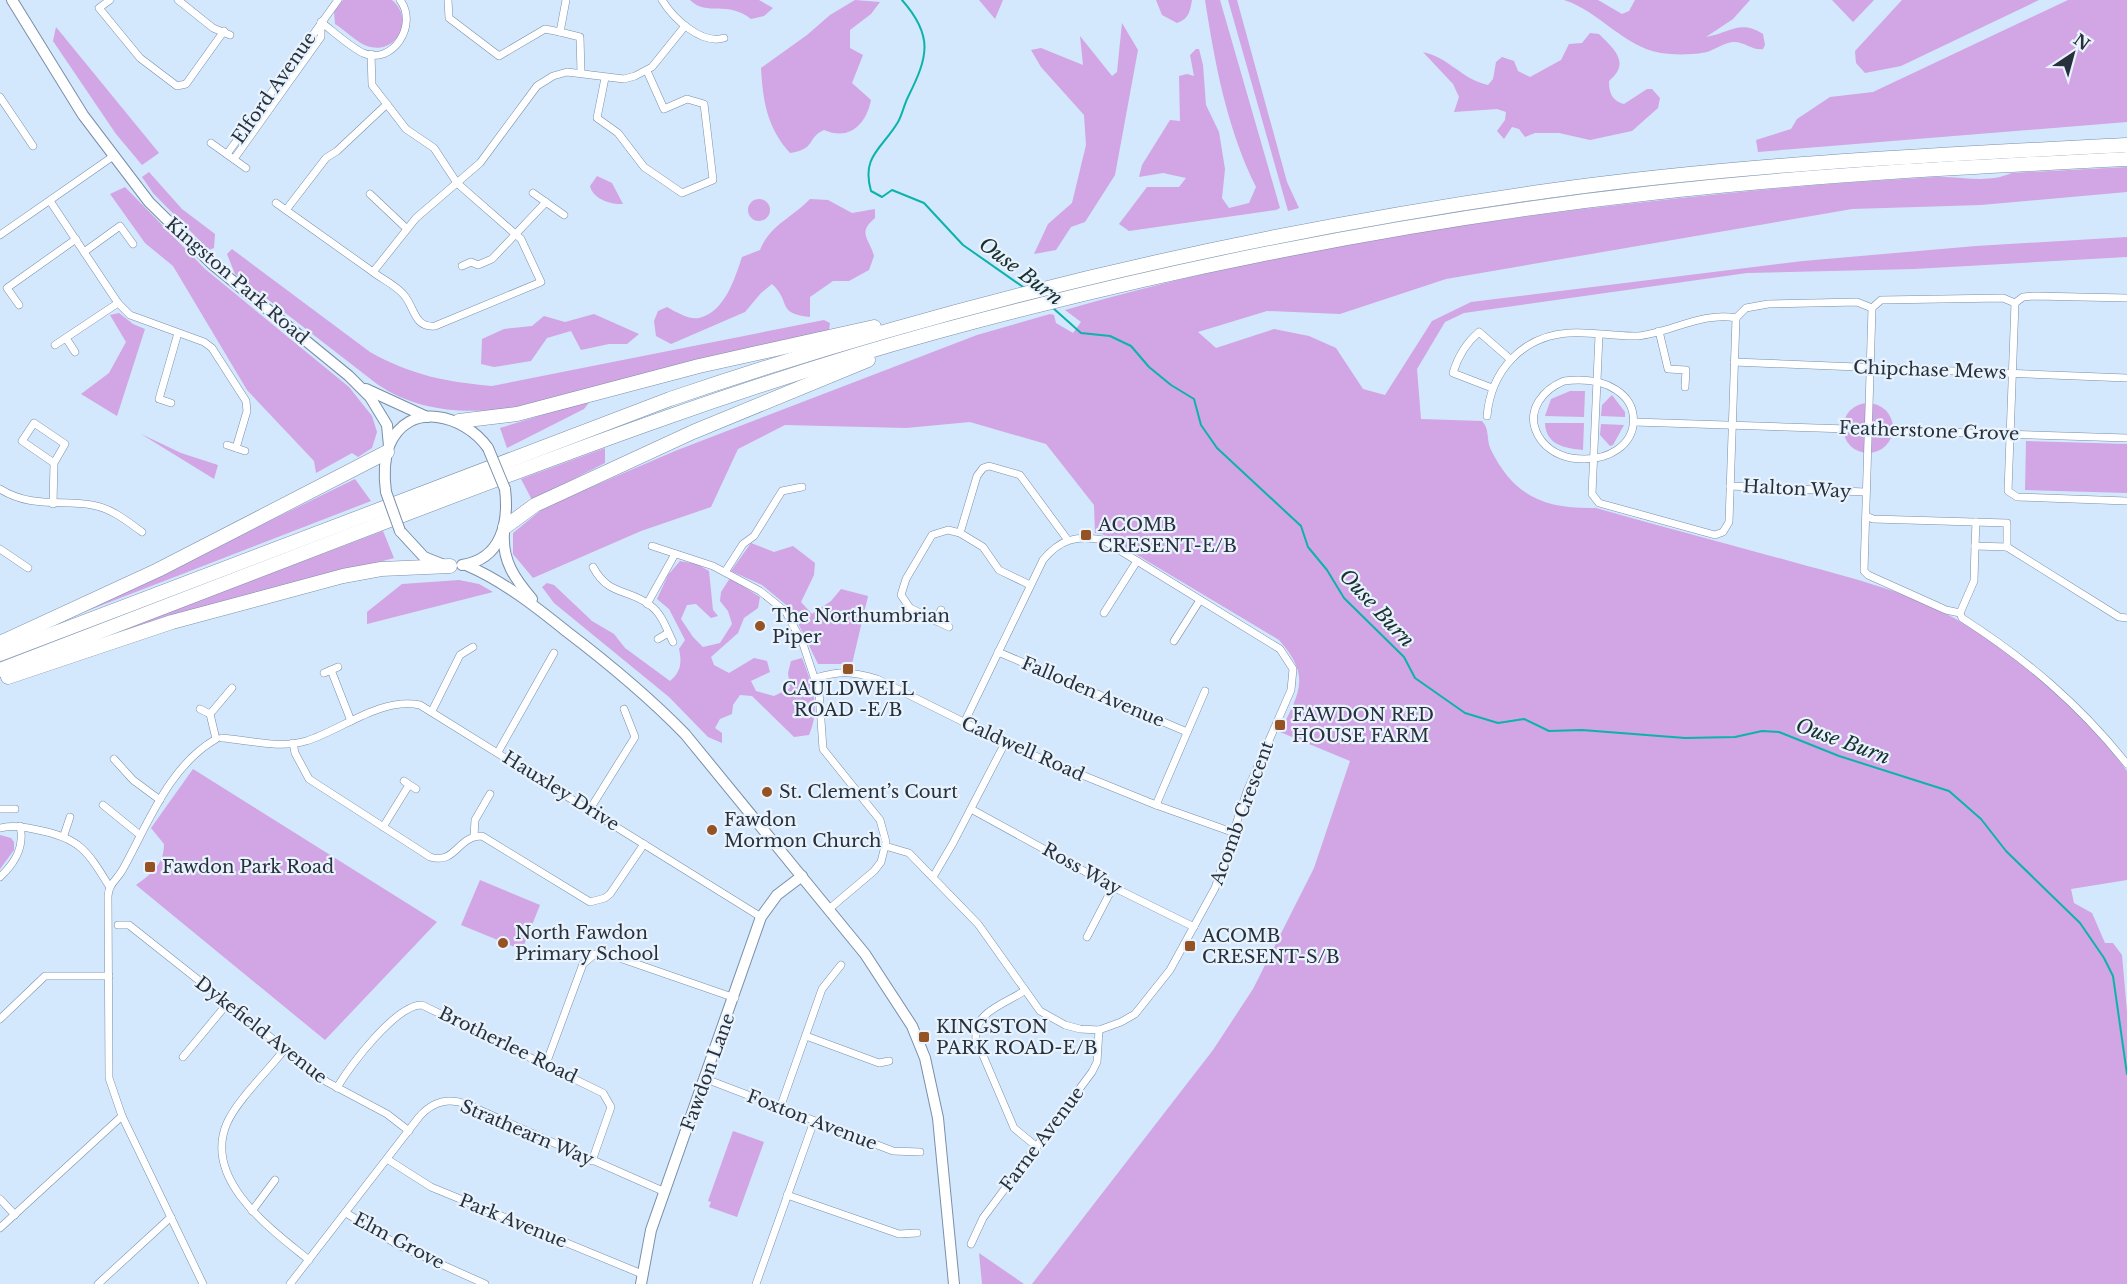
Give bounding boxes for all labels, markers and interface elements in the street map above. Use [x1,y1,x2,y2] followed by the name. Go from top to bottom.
[2043,24,2103,84] north arrow
[227,28,321,148] street label: Elford Avenue
[2070,29,2094,54] text: N
[161,213,313,349] street label: Kingston Park Road
[974,232,1068,310] water label: Ouse Burn
[1853,356,2007,384] street label: Chipchase Mews
[1838,417,2020,445] street label: Featherstone Grove
[1742,475,1852,503] street label: Halton Way
[1097,514,1237,557] place label: ACOMB CRESENT-E/B
[1079,528,1093,542] marker: ACOMB CRESENT-E/B
[1335,564,1419,652] water label: Ouse Burn
[772,605,950,648] place label: The Northumbrian Piper
[753,619,767,633] marker: The Northumbrian Piper
[1018,652,1168,732] street label: Falloden Avenue
[841,662,855,676] marker: CAULDWELL ROAD -E/B
[782,678,914,721] place label: CAULDWELL ROAD -E/B
[1292,704,1434,747] place label: FAWDON RED HOUSE FARM
[958,712,1088,786] street label: Caldwell Road
[1793,713,1893,769] water label: Ouse Burn
[1273,718,1287,732] marker: FAWDON RED HOUSE FARM
[1205,738,1278,889] street label: Acomb Crescent
[499,746,623,836] street label: Hauxley Drive
[779,781,958,803] place label: St. Clement’s Court
[760,785,774,799] marker: St. Clement’s Court
[724,809,881,852] place label: Fawdon Mormon Church
[705,823,719,837] marker: Fawdon Mormon Church
[1039,838,1126,900] street label: Ross Way
[162,856,334,878] place label: Fawdon Park Road
[143,860,157,874] marker: Fawdon Park Road
[515,922,659,965] place label: North Fawdon Primary School
[1201,925,1340,968] place label: ACOMB CRESENT-S/B
[496,936,510,950] marker: North Fawdon Primary School
[1183,939,1197,953] marker: ACOMB CRESENT-S/B
[191,972,331,1088] street label: Dykefield Avenue
[435,1002,581,1088] street label: Brotherlee Road
[677,1010,739,1134] street label: Fawdon Lane
[936,1016,1098,1059] place label: KINGSTON PARK ROAD-E/B
[917,1030,931,1044] marker: KINGSTON PARK ROAD-E/B
[995,1082,1089,1196] street label: Farne Avenue
[744,1085,880,1155] street label: Foxton Avenue
[457,1095,597,1171] street label: Strathearn Way
[456,1189,570,1253] street label: Park Avenue
[350,1208,448,1274] street label: Elm Grove

